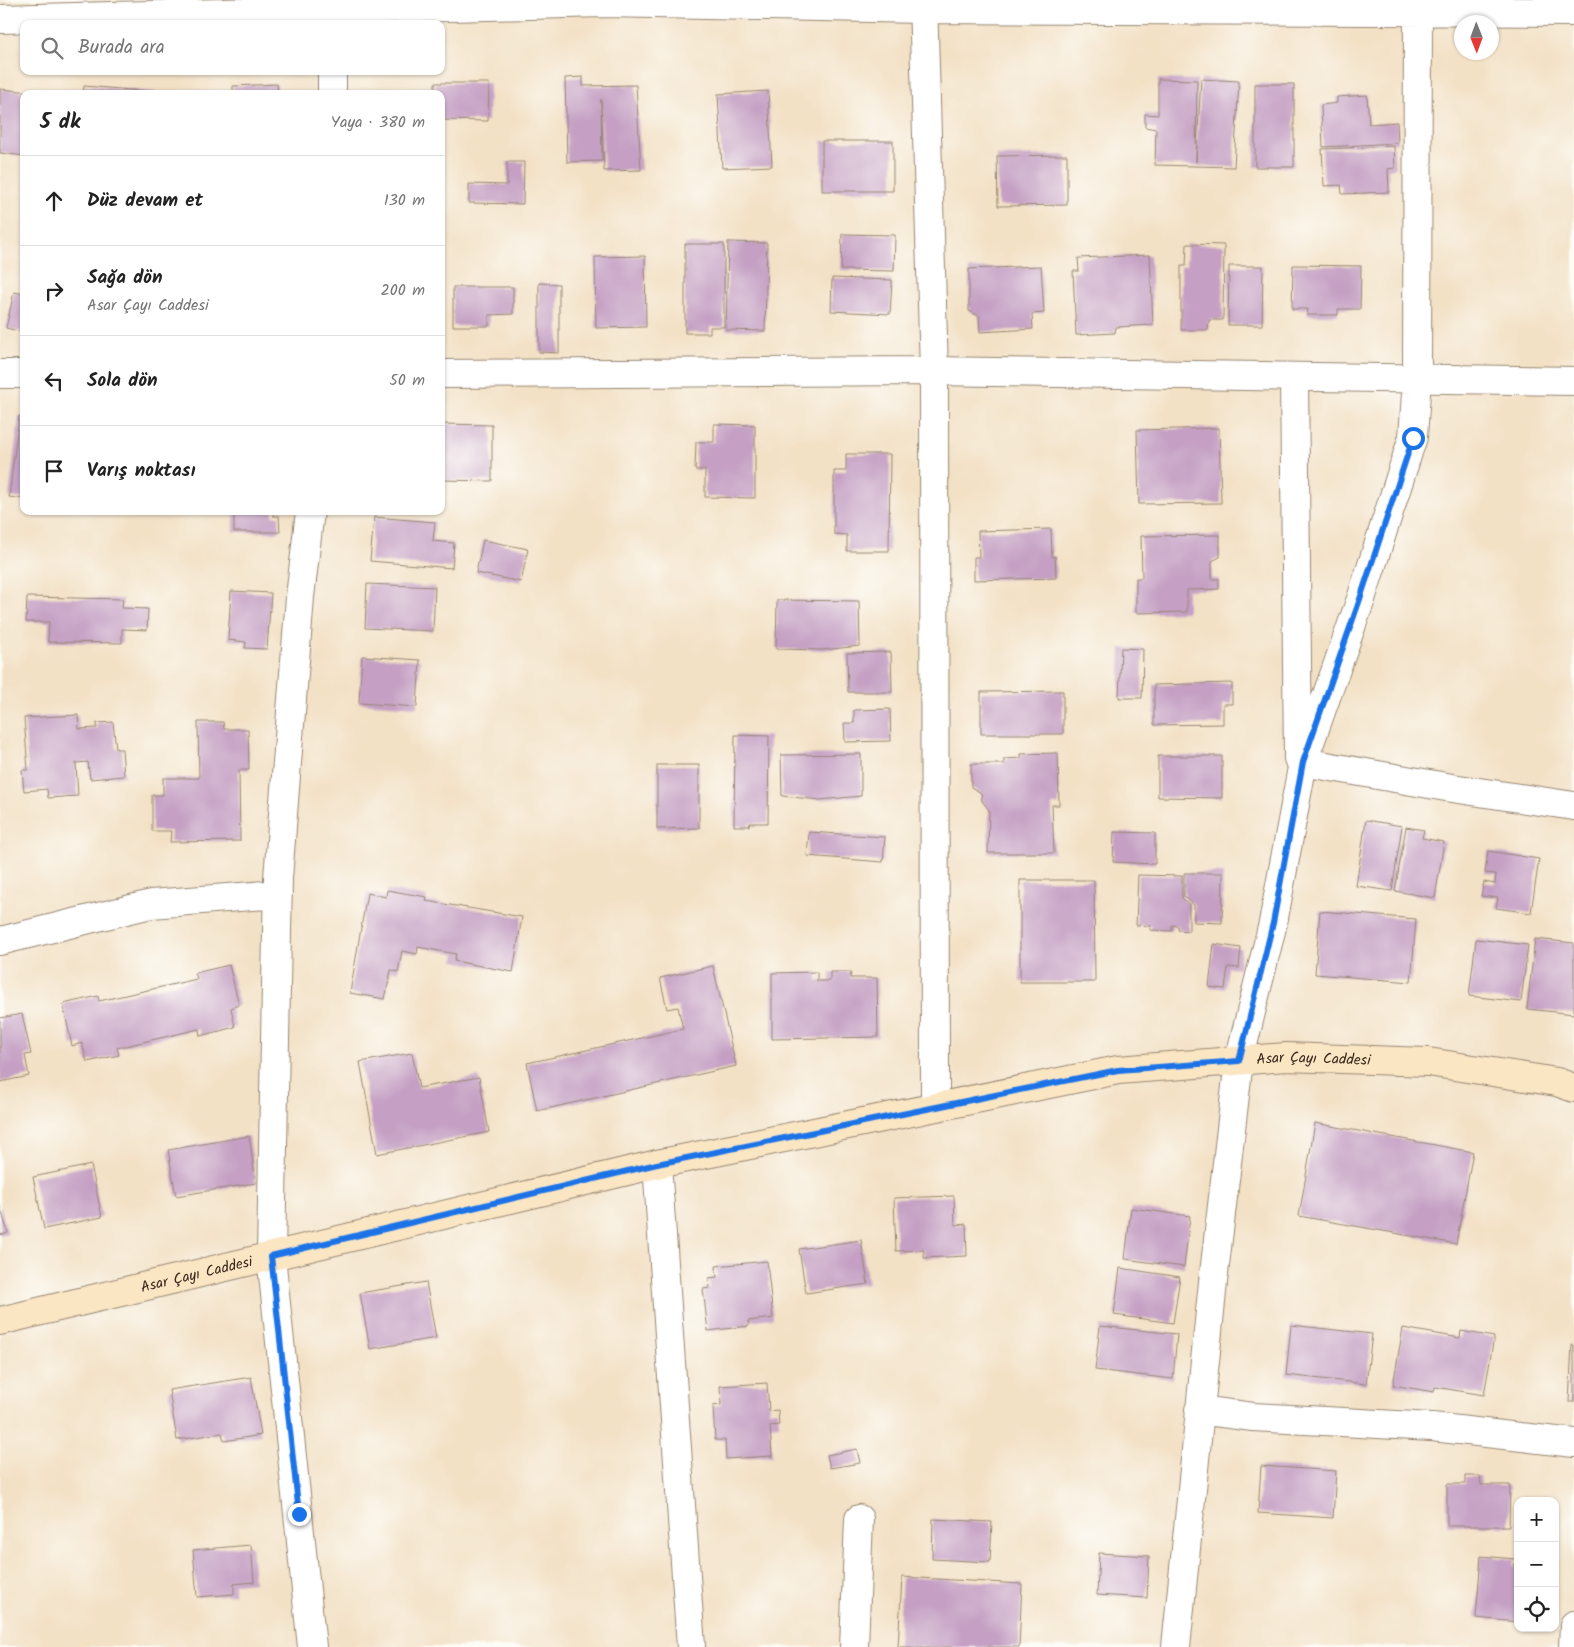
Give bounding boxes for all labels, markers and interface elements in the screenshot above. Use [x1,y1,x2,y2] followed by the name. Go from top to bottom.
[1454,15,1499,60] north arrow
[20,20,445,75] search box
[78,33,165,63] text: Burada ara
[38,34,66,62] icon: search
[40,106,80,139] text: 5 dk
[331,110,425,135] text: Yaya · 380 m
[87,186,203,216] text: Düz devam et
[40,187,68,215] icon: ahead
[384,188,425,213] text: 130 m
[87,263,163,293] text: Sağa dön
[40,277,68,305] icon: right
[381,278,425,303] text: 200 m
[87,293,209,318] text: Asar Çayı Caddesi
[87,366,158,396] text: Sola dön
[40,367,68,395] icon: left
[389,368,425,393] text: 50 m
[1402,427,1425,450] route start
[87,456,195,486] text: Varış noktası
[40,457,68,485] icon: arrive
[1256,1046,1372,1073] street label: Asar Çayı Caddesi
[138,1250,257,1300] street label: Asar Çayı Caddesi
[1514,1497,1559,1632] map controls
[1514,1497,1559,1542] button: +
[288,1503,311,1526] route end
[1514,1542,1559,1587] button: −
[1514,1587,1559,1632] button: locate

